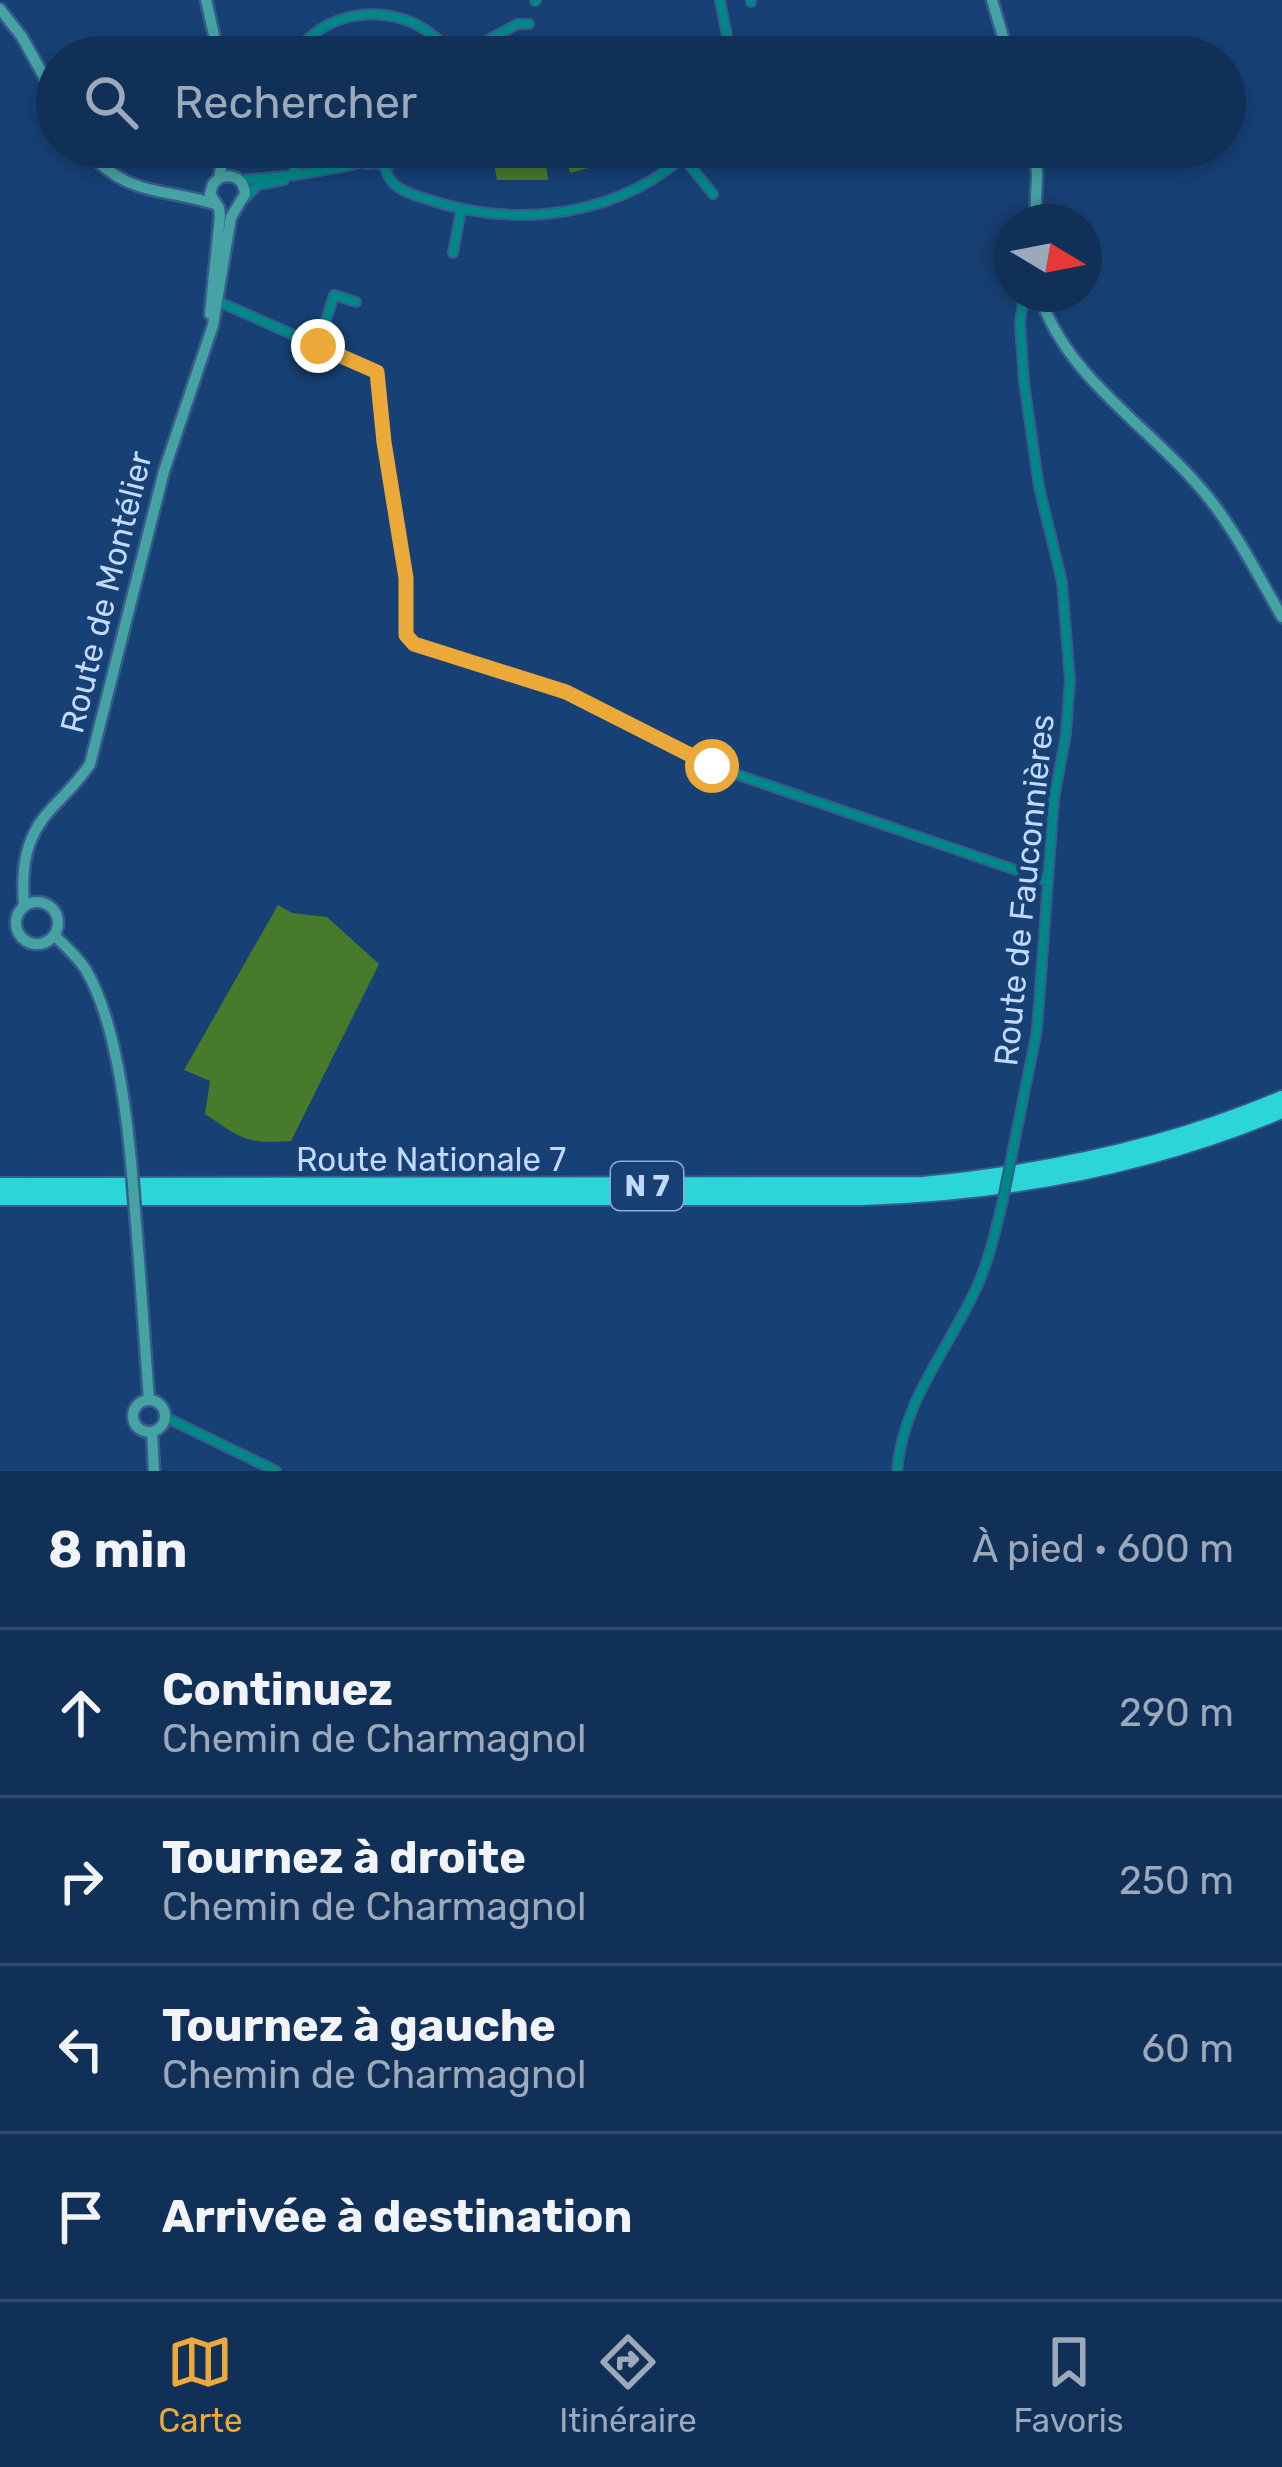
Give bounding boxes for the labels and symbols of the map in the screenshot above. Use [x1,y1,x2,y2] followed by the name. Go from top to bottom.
[994,204,1102,312] north arrow
[291,319,345,373] route end
[52,447,160,737] street label: Route de Montélier
[986,712,1062,1068] street label: Route de Fauconnières
[685,739,739,793] route start
[296,1140,566,1179] street label: Route Nationale 7
[611,1162,683,1210] road number: N 7

